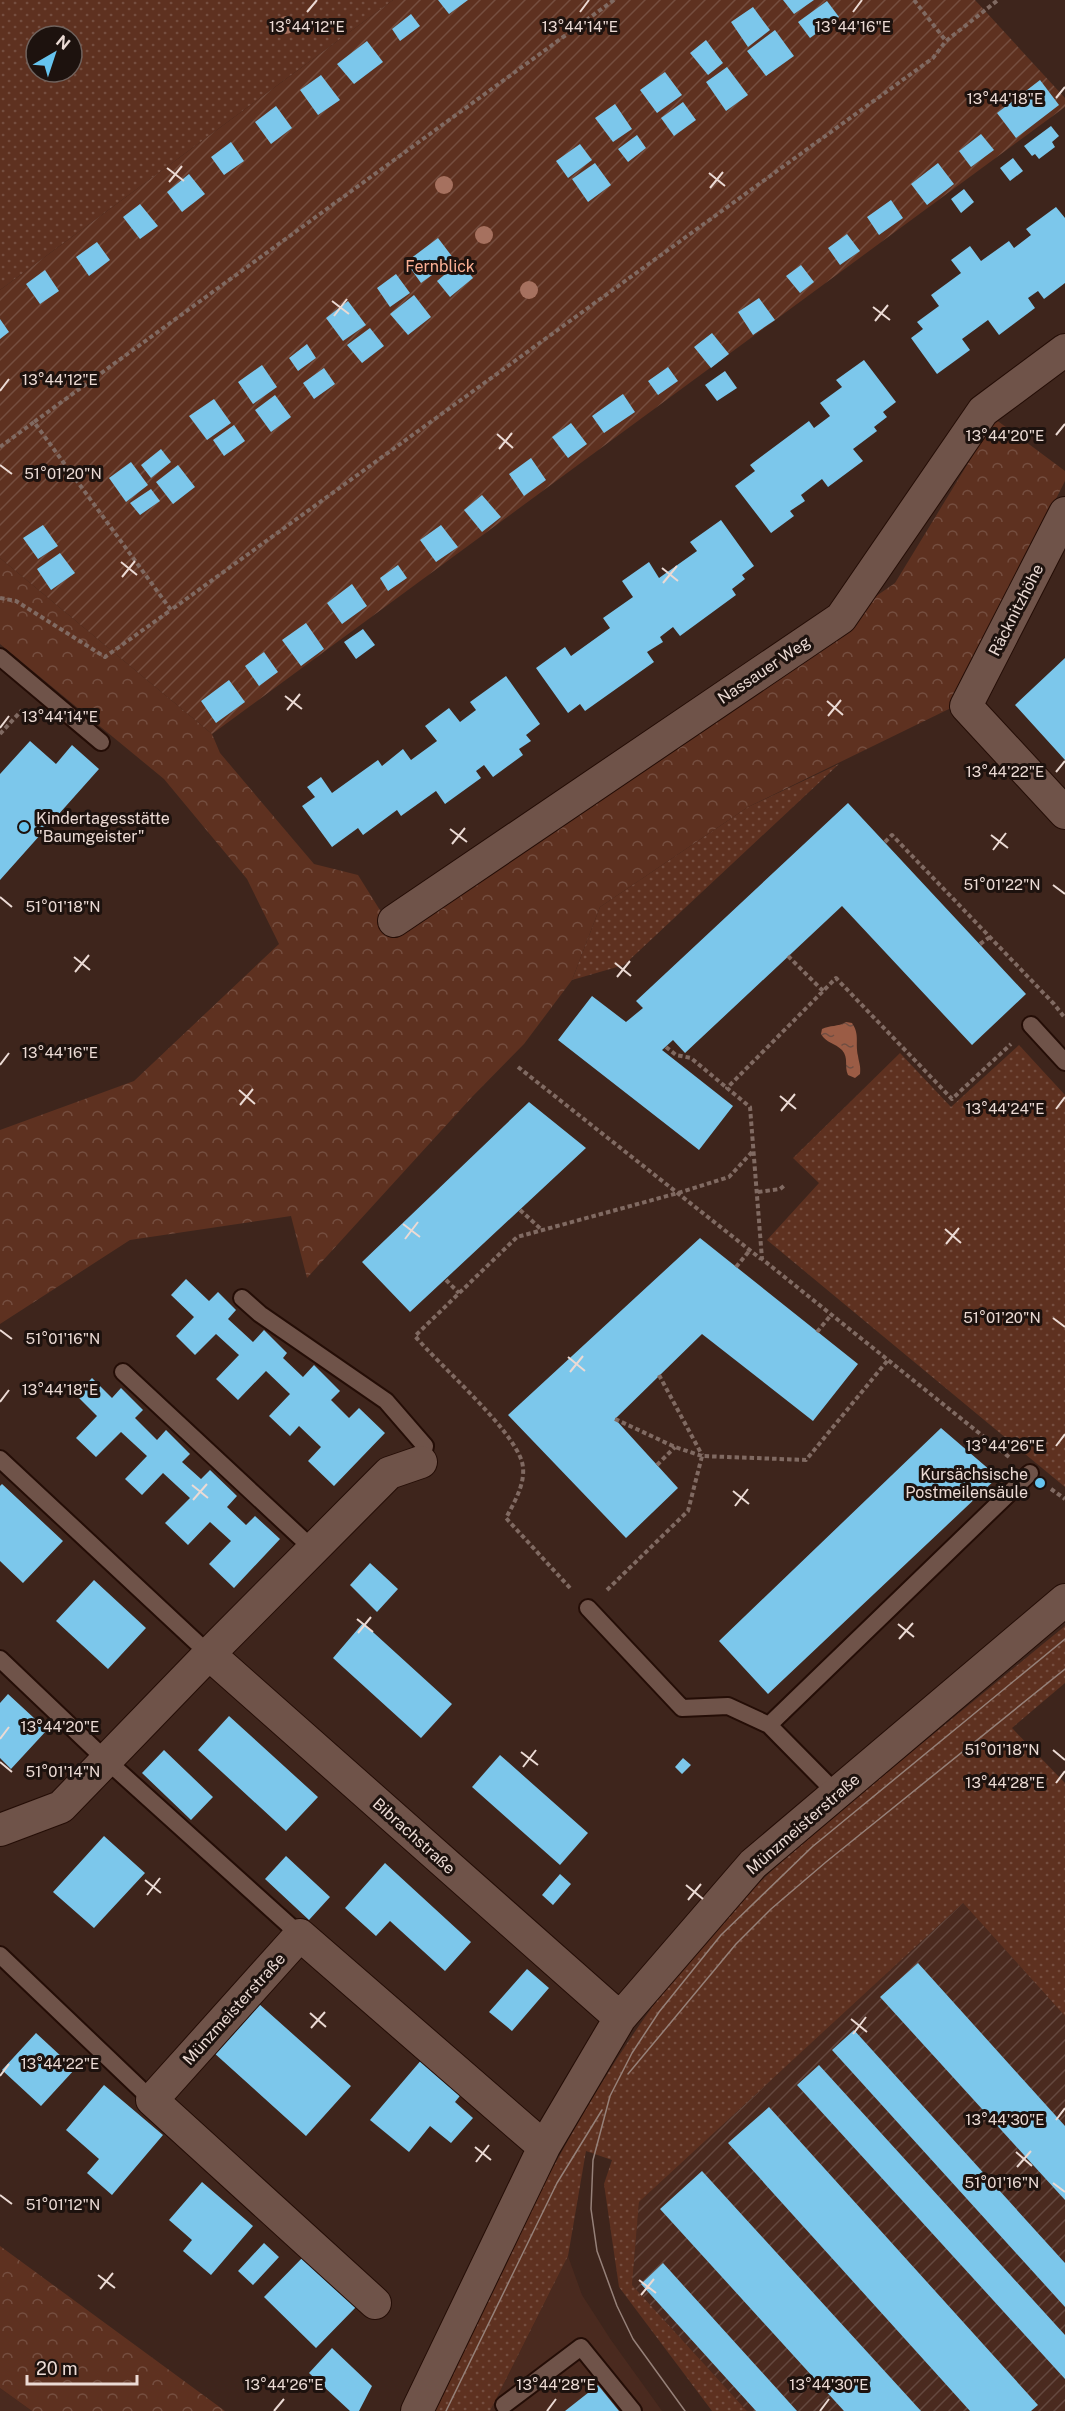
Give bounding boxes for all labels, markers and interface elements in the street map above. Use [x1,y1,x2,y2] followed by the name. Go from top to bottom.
[269,18,345,35] text: 13°44'12"E
[542,18,618,35] text: 13°44'14"E
[815,18,891,35] text: 13°44'16"E
[24,24,84,84] north arrow
[52,31,74,54] text: N
[967,90,1043,107] text: 13°44'18"E
[405,257,475,276] park label: Fernblick
[22,371,98,388] text: 13°44'12"E
[966,427,1044,444] text: 13°44'20"E
[24,465,102,482] text: 51°01'20"N
[985,561,1047,659] street label: Räcknitzhöhe
[714,632,814,708] street label: Nassauer Weg
[22,708,98,725] text: 13°44'14"E
[966,763,1044,780] text: 13°44'22"E
[36,809,170,846] place label: Kindertagesstätte "Baumgeister"
[17,820,31,834] marker: Kindertagesstätte "Baumgeister"
[963,876,1041,893] text: 51°01'22"N
[25,898,101,915] text: 51°01'18"N
[22,1044,98,1061] text: 13°44'16"E
[965,1100,1045,1117] text: 13°44'24"E
[963,1309,1041,1326] text: 51°01'20"N
[26,1330,100,1347] text: 51°01'16"N
[22,1381,98,1398] text: 13°44'18"E
[965,1437,1045,1454] text: 13°44'26"E
[905,1465,1028,1502] place label: Kursächsische Postmeilensäule
[1033,1476,1047,1490] marker: Kursächsische Postmeilensäule
[21,1718,99,1735] text: 13°44'20"E
[964,1741,1040,1758] text: 51°01'18"N
[26,1763,100,1780] text: 51°01'14"N
[742,1770,864,1878] street label: Münzmeisterstraße
[965,1774,1045,1791] text: 13°44'28"E
[369,1794,459,1878] street label: Bibrachstraße
[179,1949,289,2069] street label: Münzmeisterstraße
[21,2055,99,2072] text: 13°44'22"E
[965,2111,1045,2128] text: 13°44'30"E
[965,2174,1039,2191] text: 51°01'16"N
[26,2196,100,2213] text: 51°01'12"N
[27,2348,136,2386] scale bar
[36,2358,78,2379] text: 20 m
[244,2376,324,2393] text: 13°44'26"E
[516,2376,596,2393] text: 13°44'28"E
[789,2376,869,2393] text: 13°44'30"E

